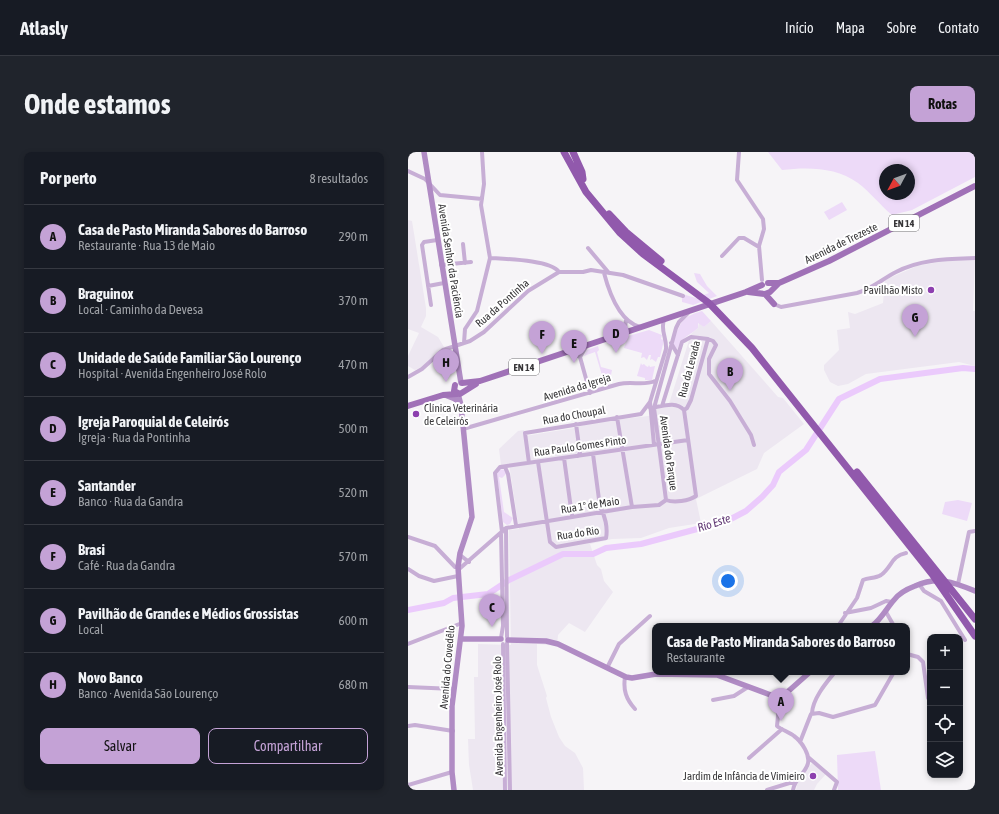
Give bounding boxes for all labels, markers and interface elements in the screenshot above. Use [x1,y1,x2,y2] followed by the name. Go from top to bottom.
[20,17,68,39] text: Atlasly
[785,20,814,36] text: Início
[836,20,865,36] text: Mapa
[887,20,916,36] text: Sobre
[938,20,979,36] text: Contato
[910,86,975,122] button: Rotas
[24,88,171,120] text: Onde estamos
[879,164,915,200] north arrow
[40,168,97,188] text: Por perto
[309,171,368,186] text: 8 resultados
[436,203,466,319] street label: Avenida Senhor da Paciência
[889,215,919,231] road number: EN 14
[803,220,879,266] street label: Avenida de Trezeste
[78,221,307,238] text: Casa de Pasto Miranda Sabores do Barroso
[50,229,56,244] text: A
[339,229,368,244] text: 290 m
[78,238,215,253] text: Restaurante · Rua 13 de Maio
[473,277,531,329] street label: Rua da Pontinha
[864,284,923,296] place label: Pavilhão Misto
[78,285,134,302] text: Braguinox
[926,285,936,295] marker: Pavilhão Misto
[50,293,56,308] text: B
[339,293,368,308] text: 370 m
[78,302,203,317] text: Local · Caminho da Devesa
[902,304,928,337] pin: G
[603,320,629,353] pin: D
[529,321,555,354] pin: F
[561,330,587,363] pin: E
[676,339,702,399] street label: Rua da Levada
[78,349,302,366] text: Unidade de Saúde Familiar São Lourenço
[433,349,459,382] pin: H
[50,357,56,372] text: C
[339,357,368,372] text: 470 m
[717,358,743,391] pin: B
[509,359,539,375] road number: EN 14
[78,366,267,381] text: Hospital · Avenida Engenheiro José Rolo
[542,371,612,403] street label: Avenida da Igreja
[424,402,498,427] place label: Clínica Veterinária de Celeirós
[542,404,606,426] street label: Rua do Choupal
[411,409,421,419] marker: Clínica Veterinária de Celeirós
[78,413,229,430] text: Igreja Paroquial de Celeirós
[658,415,680,491] street label: Avenida do Parque
[49,421,57,436] text: D
[339,421,368,436] text: 500 m
[78,430,191,445] text: Igreja · Rua da Pontinha
[533,434,627,458] street label: Rua Paulo Gomes Pinto
[78,477,135,494] text: Santander
[50,485,56,500] text: E
[339,485,368,500] text: 520 m
[78,494,183,509] text: Banco · Rua da Gandra
[560,494,620,516] street label: Rua 1º de Maio
[696,511,733,535] water label: Rio Este
[556,524,600,542] street label: Rua do Rio
[78,541,105,558] text: Brasi
[50,549,56,564] text: F
[339,549,368,564] text: 570 m
[78,558,175,573] text: Café · Rua da Gandra
[718,571,738,591] your location
[479,594,505,627] pin: C
[78,605,299,622] text: Pavilhão de Grandes e Médios Grossistas
[50,613,56,628] text: G
[339,613,368,628] text: 600 m
[78,622,103,637] text: Local
[652,623,910,675] popup
[437,625,457,709] street label: Avenida do Covedêlo
[666,633,896,650] text: Casa de Pasto Miranda Sabores do Barroso
[927,634,963,778] map controls
[927,634,963,670] button: +
[666,650,725,665] text: Restaurante
[491,656,505,776] street label: Avenida Engenheiro José Rolo
[78,669,143,686] text: Novo Banco
[927,670,963,706] button: −
[49,677,57,692] text: H
[339,677,368,692] text: 680 m
[78,686,218,701] text: Banco · Avenida São Lourenço
[768,688,794,721] pin: A
[927,706,963,742] button: locate
[40,728,200,764] button: Salvar
[208,728,368,764] button: Compartilhar
[927,742,963,778] button: layers
[683,770,805,782] place label: Jardim de Infância de Vimieiro
[808,771,818,781] marker: Jardim de Infância de Vimieiro

